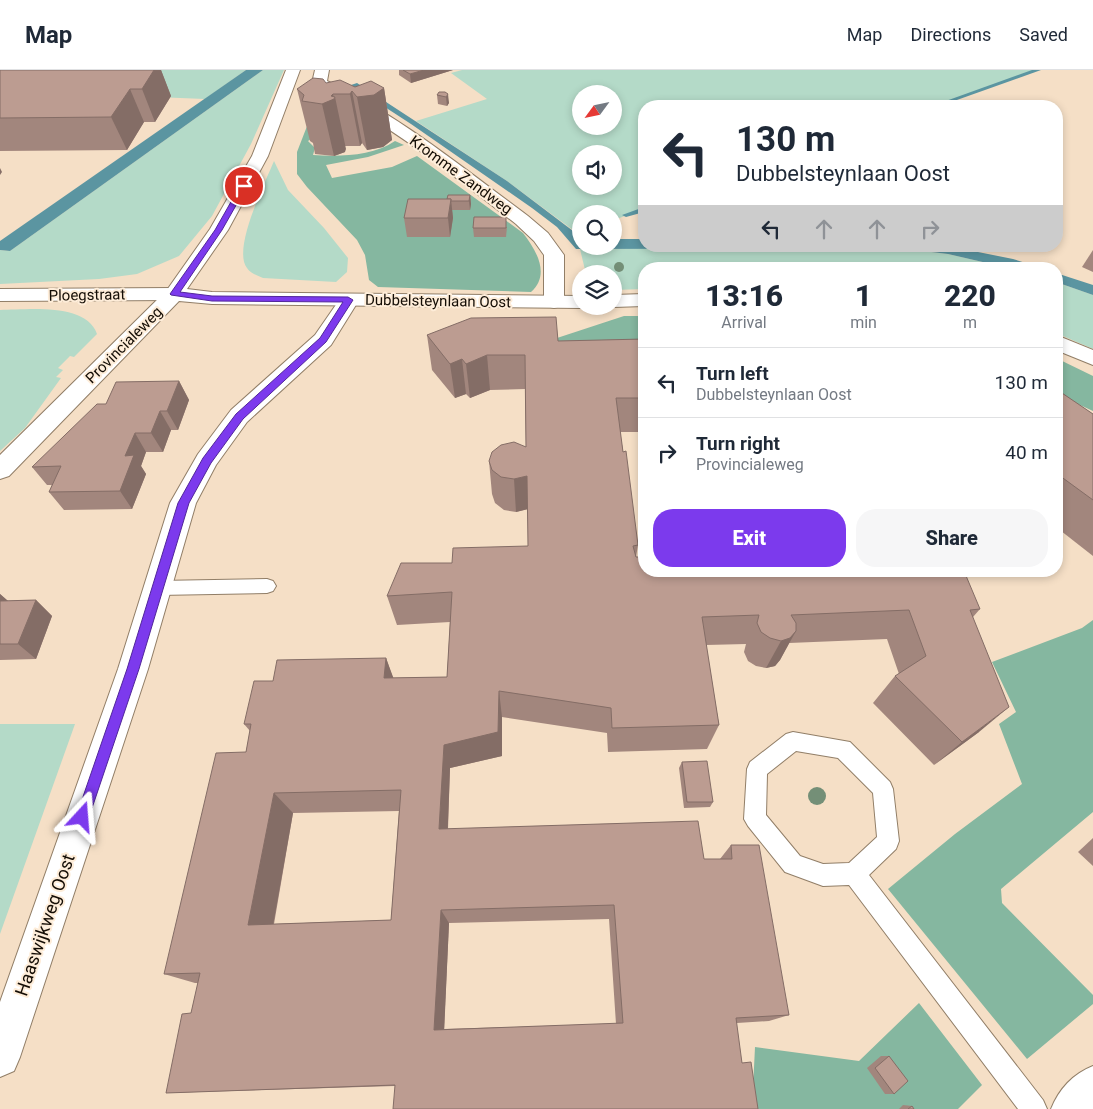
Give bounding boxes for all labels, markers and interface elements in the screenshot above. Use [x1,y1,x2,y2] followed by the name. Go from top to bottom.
[25,21,72,49] text: Map
[847,24,882,45] text: Map
[910,24,991,45] text: Directions
[1019,24,1068,45] text: Saved
[572,85,622,135] north arrow
[572,85,622,315] map controls
[736,119,835,160] text: 130 m
[653,120,718,185] icon: left
[406,132,516,218] street label: Kromme Zandweg
[572,145,622,195] button: sound
[736,161,950,186] text: Dubbelsteynlaan Oost
[223,165,265,207] pin
[230,172,258,200] icon: arrive
[572,205,622,255] button: search
[757,215,785,243] icon: left
[810,215,838,243] icon: ahead
[863,215,891,243] icon: ahead
[916,215,944,243] icon: right
[572,265,622,315] button: layers
[705,278,783,313] text: 13:16
[855,278,872,313] text: 1
[944,278,996,313] text: 220
[48,285,126,305] street label: Ploegstraat
[365,291,511,311] street label: Dubbelsteynlaan Oost
[82,303,166,387] street label: Provincialeweg
[721,313,767,332] text: Arrival
[850,313,877,332] text: min
[963,313,977,332] text: m
[696,362,769,385] text: Turn left
[653,369,681,397] icon: left
[995,371,1048,394] text: 130 m
[696,385,852,404] text: Dubbelsteynlaan Oost
[696,432,780,455] text: Turn right
[653,439,681,467] icon: right
[1005,441,1048,464] text: 40 m
[696,455,804,474] text: Provincialeweg
[653,509,846,567] button: Exit
[856,509,1048,567] button: Share
[55,790,107,842] position arrow
[10,851,79,998] street label: Haaswijkweg Oost

